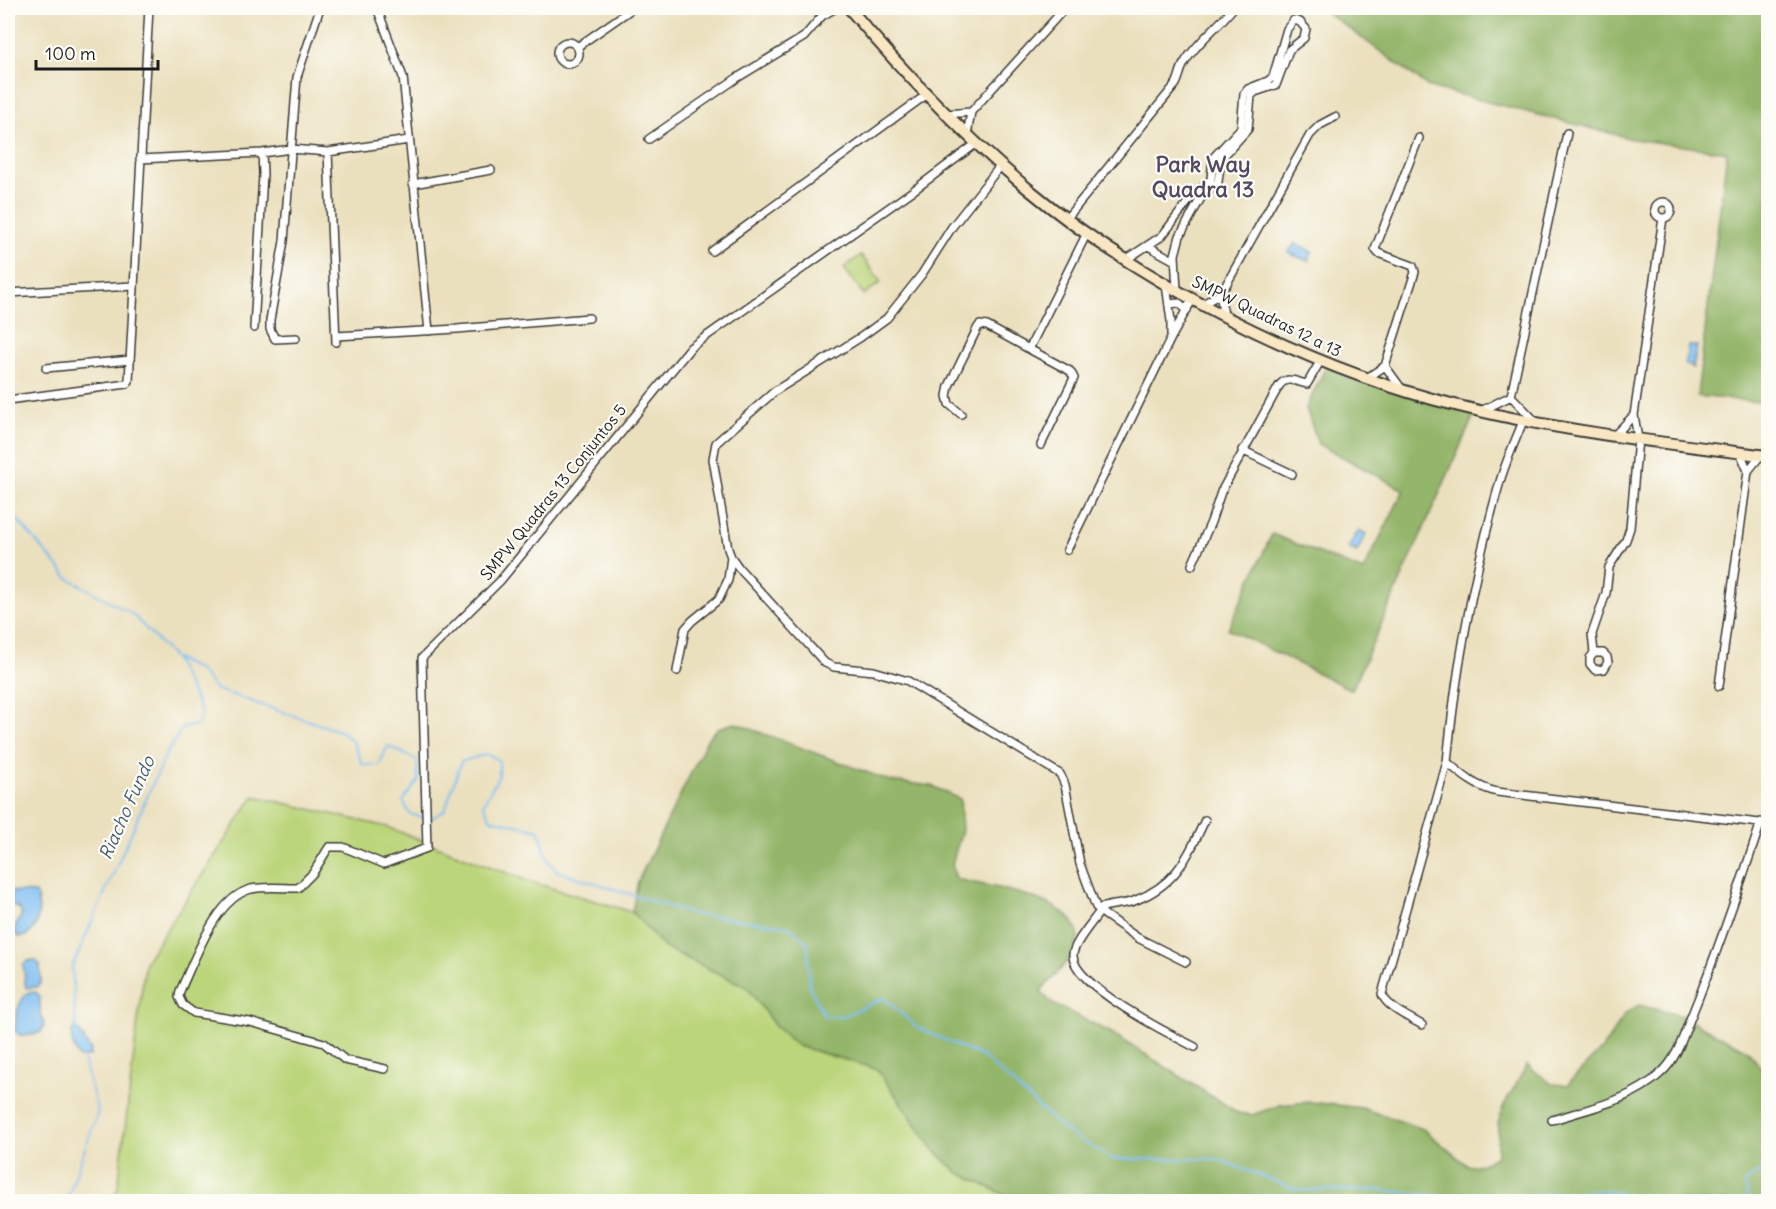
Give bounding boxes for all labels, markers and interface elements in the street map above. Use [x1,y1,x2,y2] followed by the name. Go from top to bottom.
[36,33,158,71] scale bar
[45,42,96,65] text: 100 m
[1152,150,1254,203] district label: Park Way Quadra 13
[1189,271,1345,361] street label: SMPW Quadras 12 a 13
[476,400,630,584] street label: SMPW Quadras 13 Conjuntos 5
[94,752,160,863] water label: Riacho Fundo

